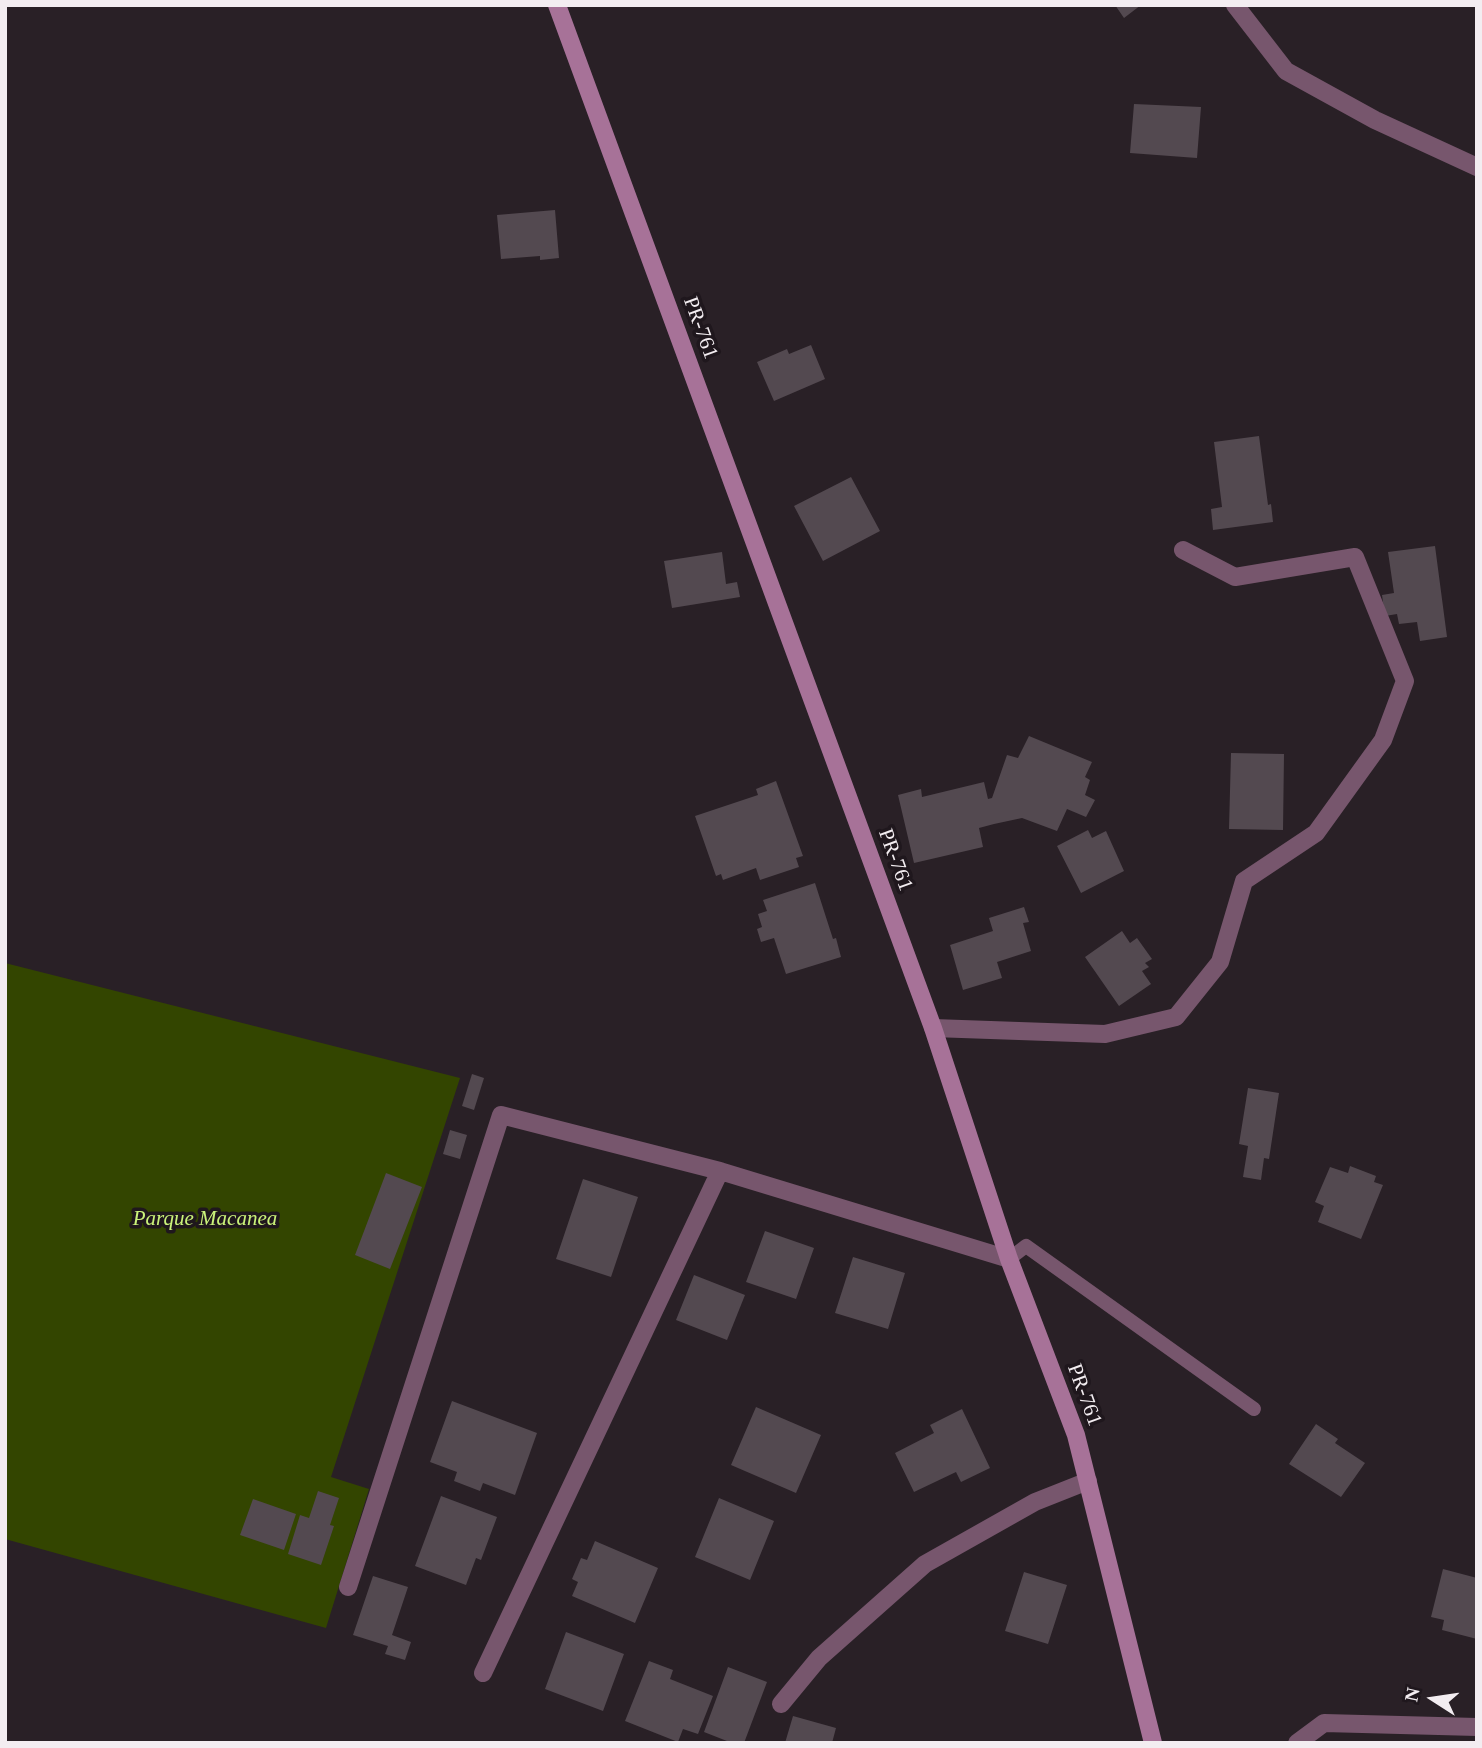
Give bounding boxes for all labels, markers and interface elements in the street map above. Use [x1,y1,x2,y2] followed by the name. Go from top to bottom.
[677,294,723,362] street label: PR-761
[872,826,918,894] street label: PR-761
[133,1206,277,1232] park label: Parque Macanea
[1061,1361,1107,1429] street label: PR-761
[1398,1664,1468,1734] north arrow
[1400,1686,1424,1703] text: N

